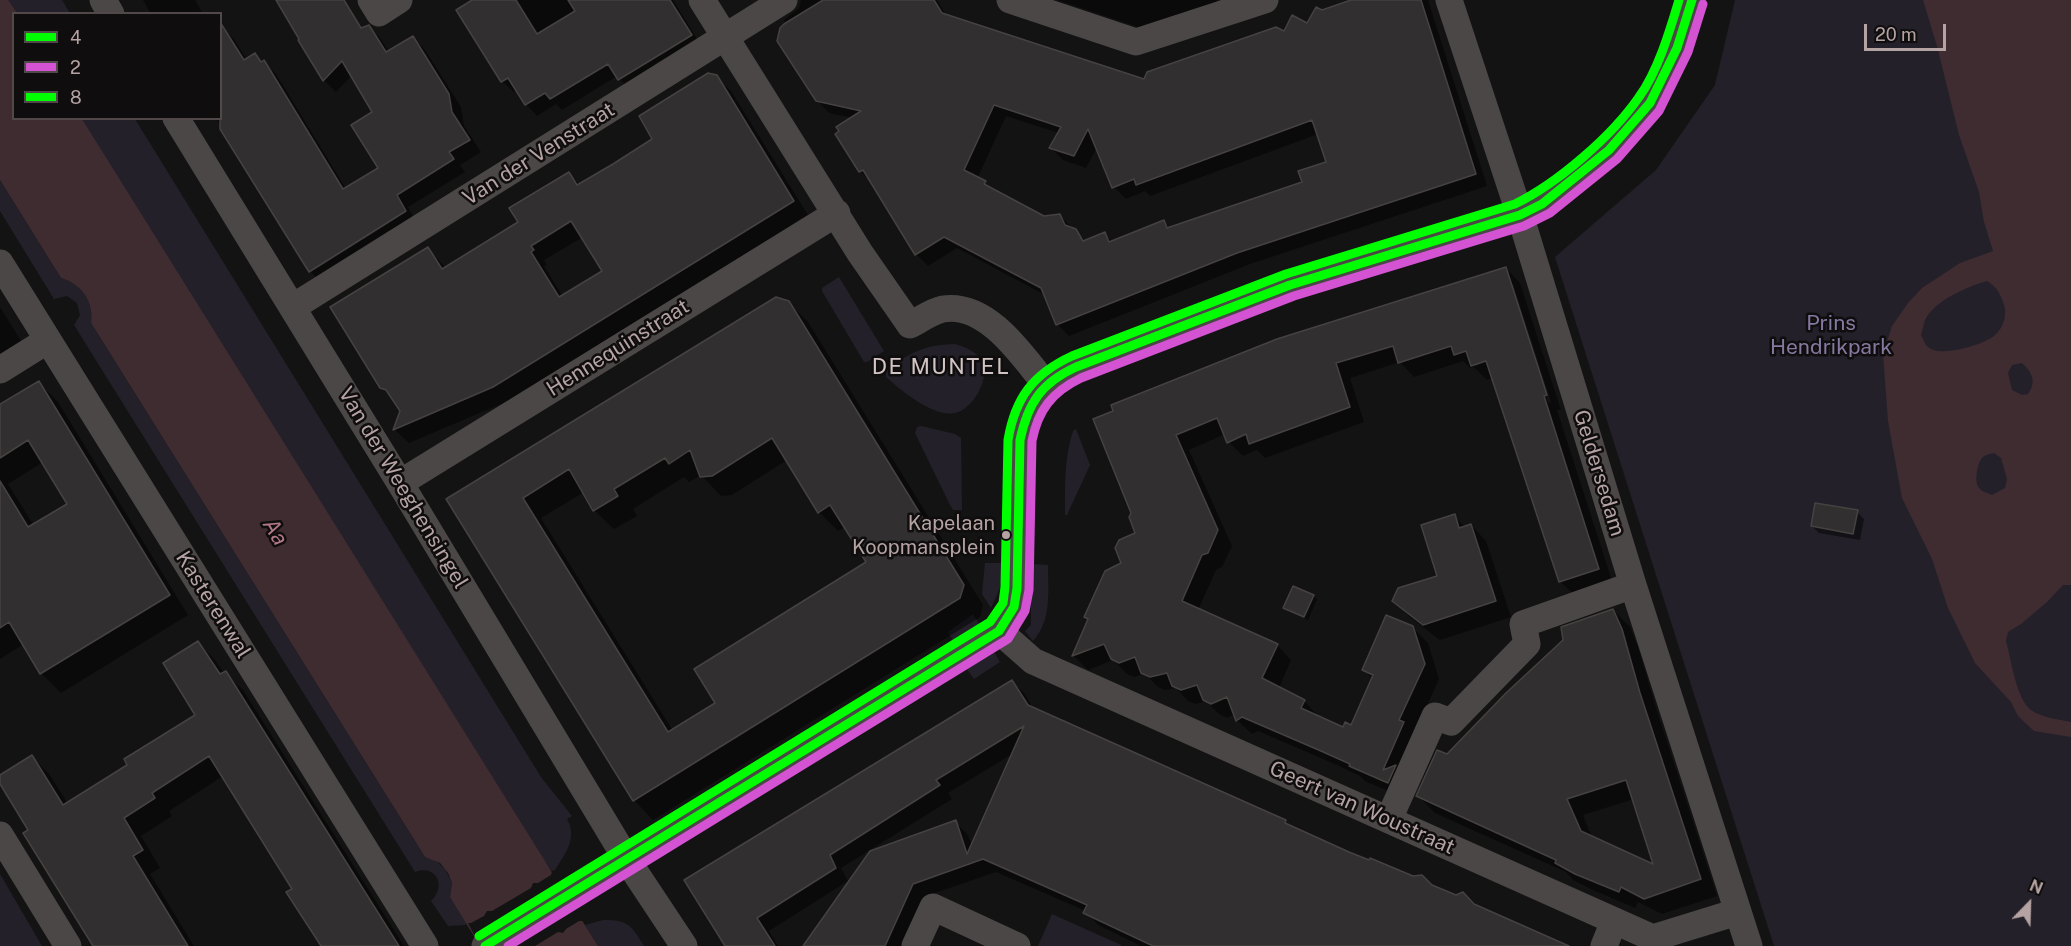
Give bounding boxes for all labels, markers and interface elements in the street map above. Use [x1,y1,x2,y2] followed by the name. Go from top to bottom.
[12,12,222,120] legend
[1867,12,1950,50] scale bar
[1875,24,1917,45] text: 20 m
[70,27,81,48] text: 4
[70,57,81,78] text: 2
[70,87,82,108] text: 8
[458,97,620,211] street label: Van der Venstraat
[542,294,694,402] street label: Hennequinstraat
[1770,311,1892,361] park label: Prins Hendrikpark
[872,354,1010,380] district label: DE MUNTEL
[333,383,473,593] street label: Van der Weeghensingel
[1568,407,1630,539] street label: Geldersedam
[852,512,995,559] place label: Kapelaan Koopmansplein
[257,514,293,550] water label: Aa
[1000,529,1012,541] marker: Kapelaan Koopmansplein
[170,547,256,663] street label: Kasterenwal
[1266,756,1458,860] street label: Geert van Woustraat
[1999,874,2059,934] north arrow
[2027,876,2046,898] text: N

